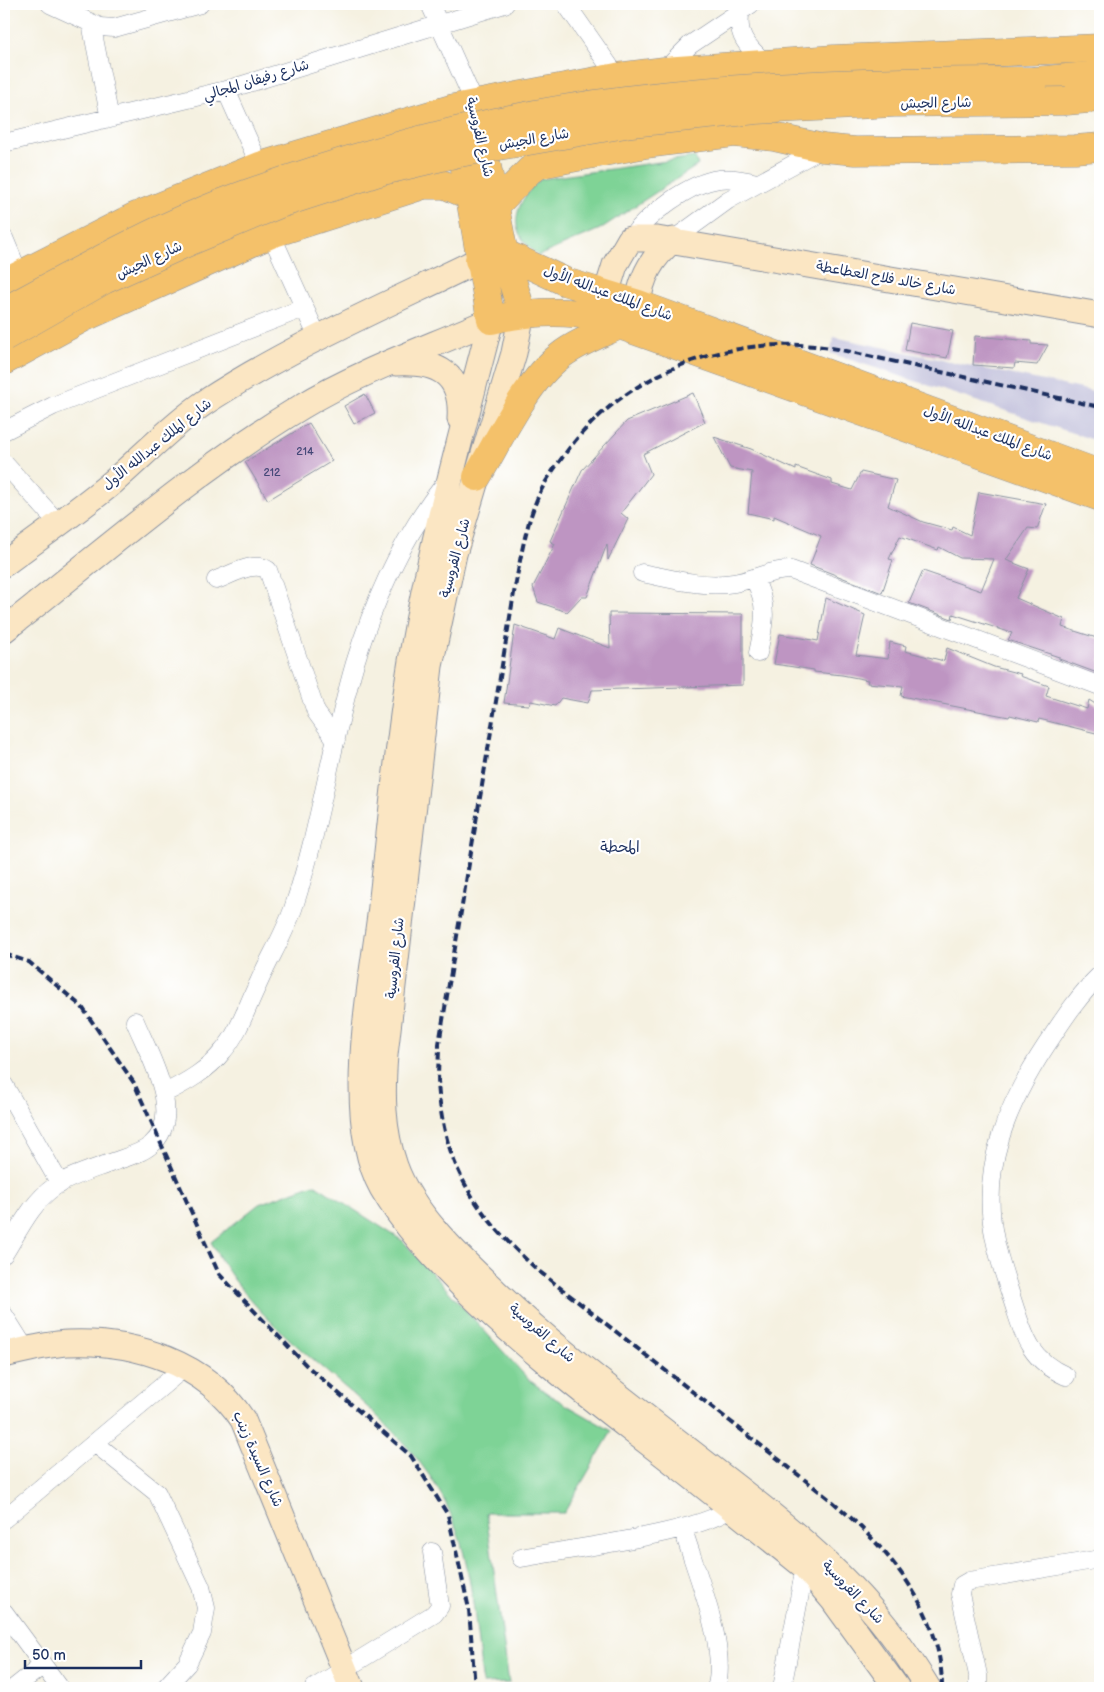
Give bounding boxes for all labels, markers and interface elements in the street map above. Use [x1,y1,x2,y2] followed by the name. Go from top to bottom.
[201,56,312,108] street label: شارع رفيفان المجالي
[900,94,972,113] street label: شارع الجيش
[462,95,497,179] street label: شارع الفروسية
[498,124,571,155] street label: شارع الجيش
[113,237,185,284] street label: شارع الجيش
[815,257,957,300] street label: شارع خالد فلاح العطاعطة
[541,261,675,325] street label: شارع الملك عبدالله الأول
[98,394,216,494] street label: شارع الملك عبدالله الأول
[921,401,1055,465] street label: شارع الملك عبدالله الأول
[296,445,314,458] house number: 214
[263,466,281,479] house number: 212
[436,516,475,600] street label: شارع الفروسية
[600,838,640,857] district label: المحطة
[382,916,409,1000] street label: شارع الفروسية
[505,1300,578,1367] street label: شارع الفروسية
[228,1409,287,1510] street label: شارع السيدة زينب
[818,1557,887,1628] street label: شارع الفروسية
[25,1637,141,1669] scale bar
[32,1646,66,1665] text: 50 m

